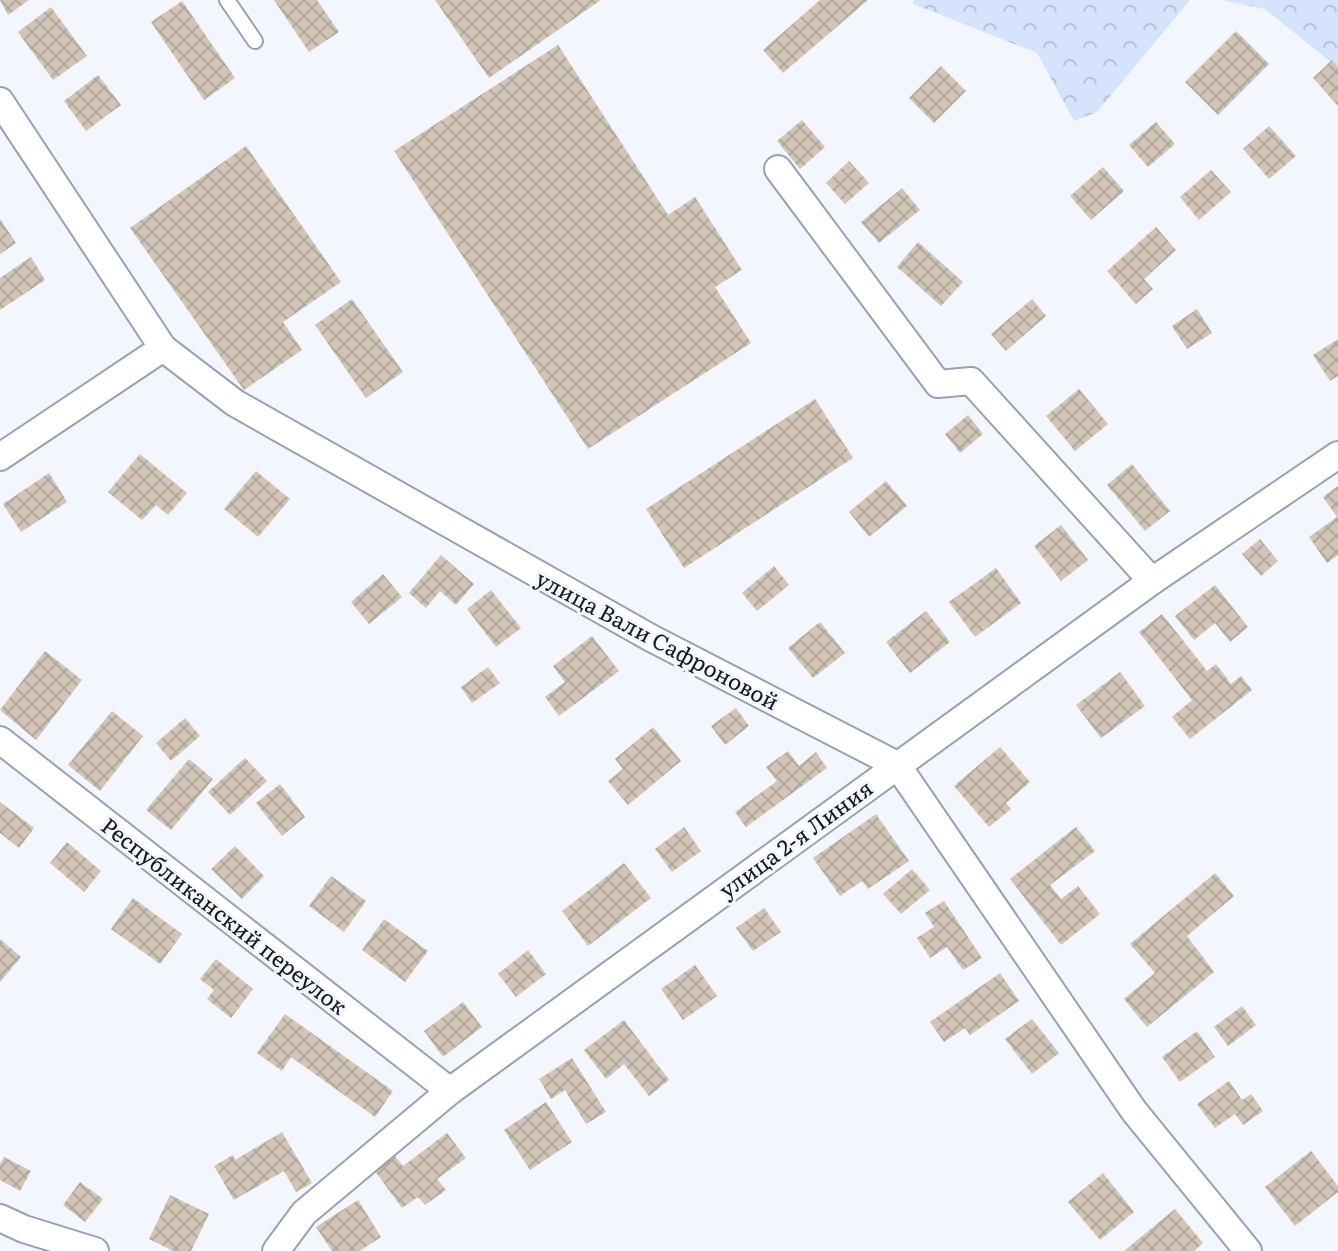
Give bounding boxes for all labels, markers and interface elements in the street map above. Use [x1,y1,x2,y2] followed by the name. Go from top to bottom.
[531,561,785,717] street label: улица Вали Сафроновой
[711,771,879,905] street label: улица 2-я Линия
[95,808,355,1022] street label: Республиканский переулок

